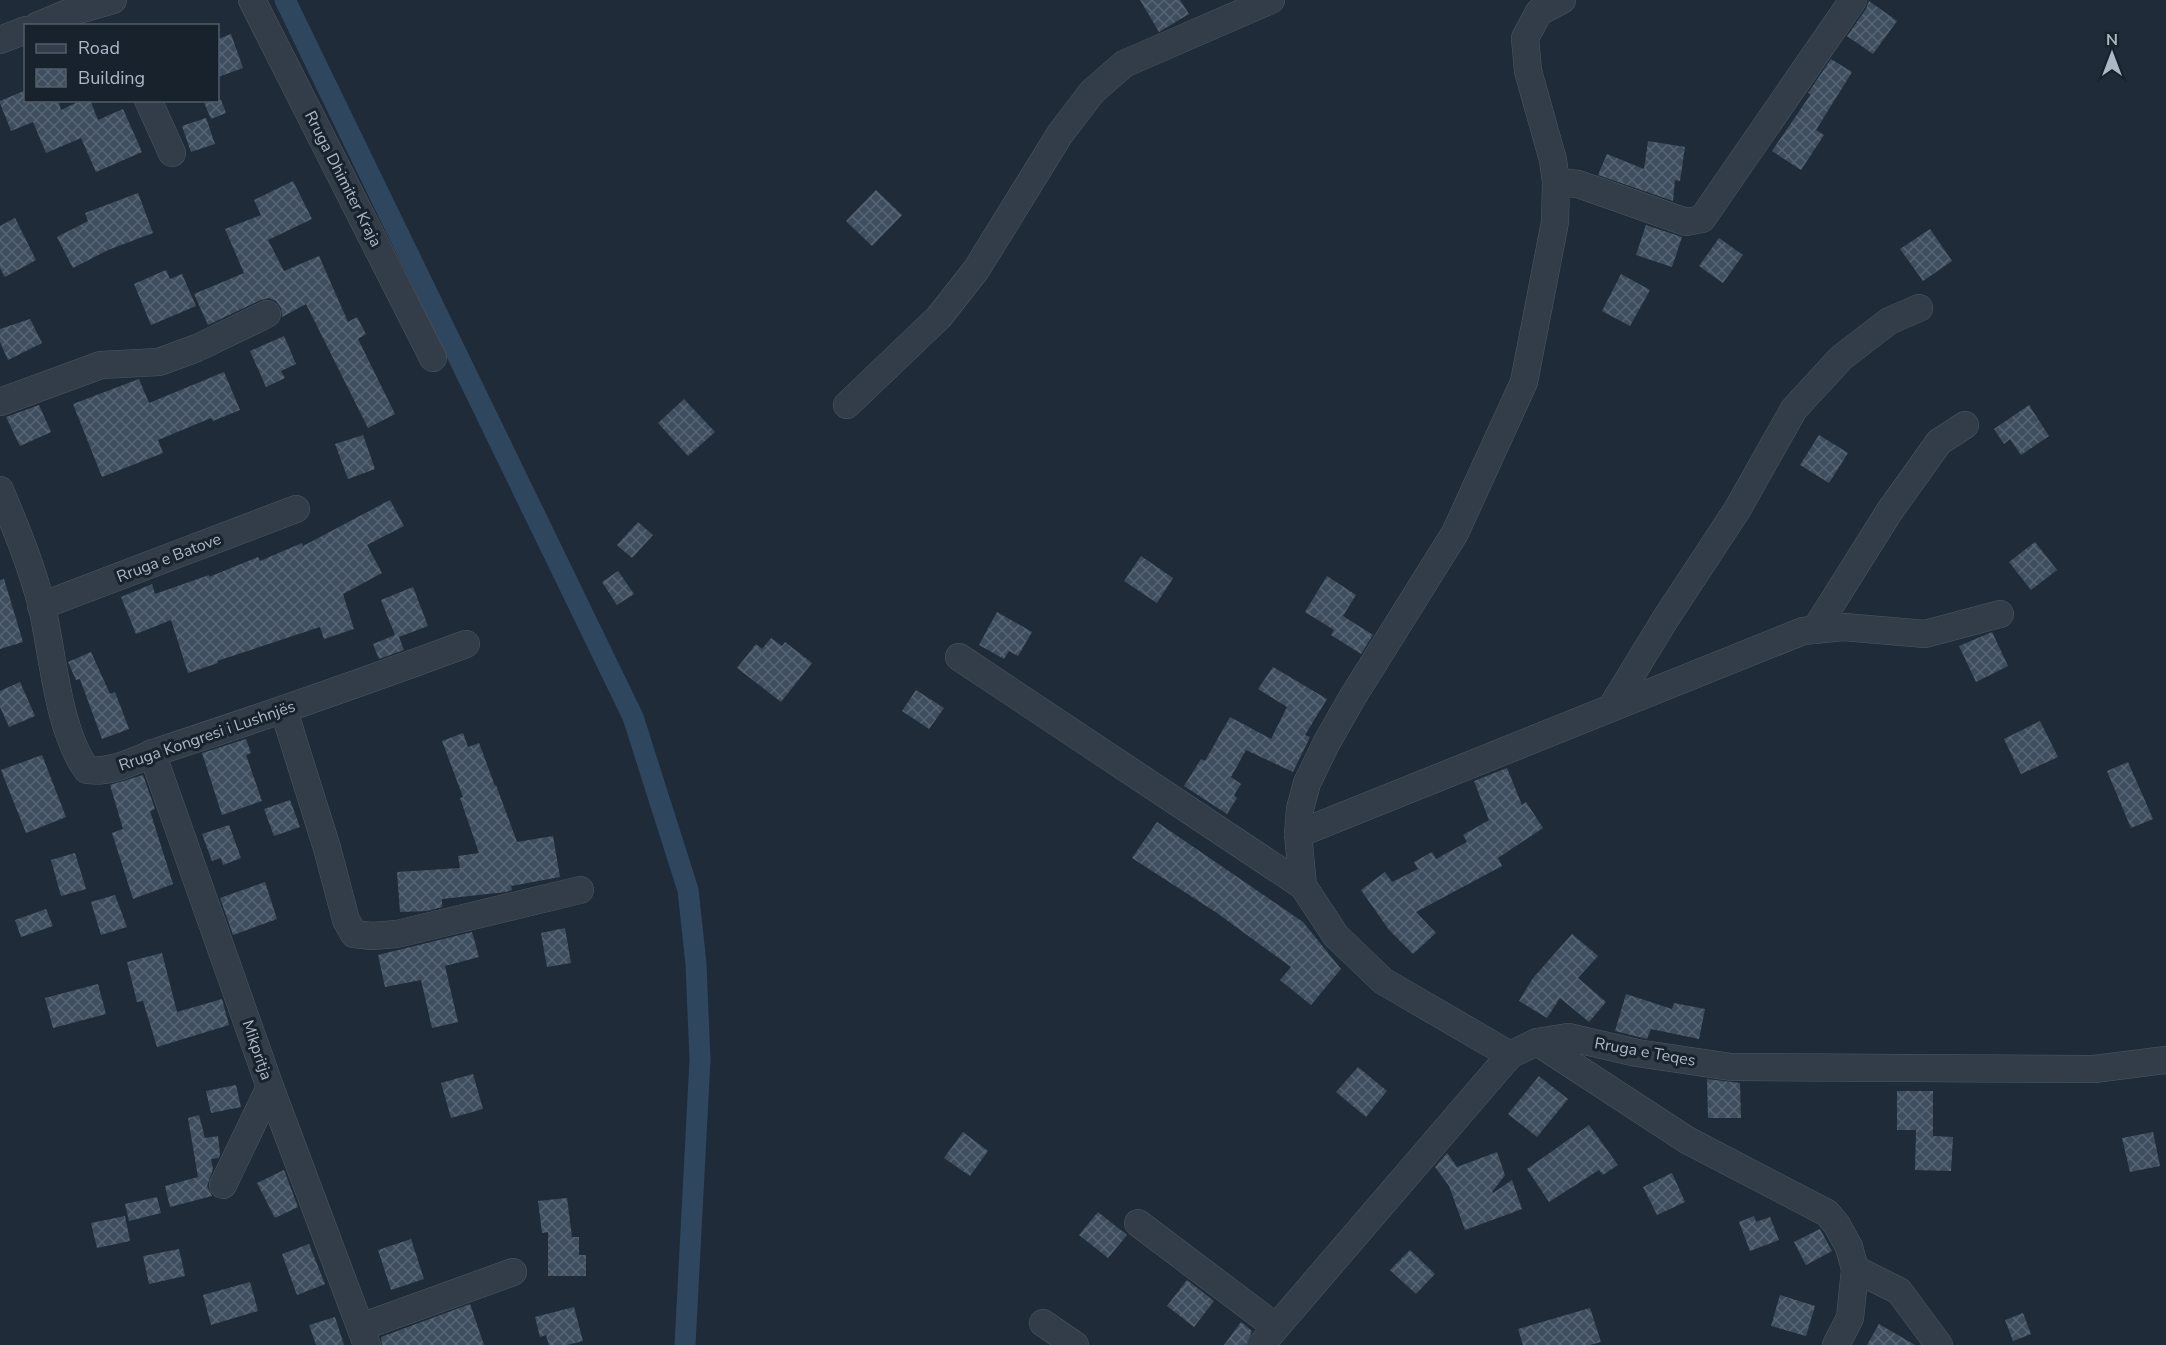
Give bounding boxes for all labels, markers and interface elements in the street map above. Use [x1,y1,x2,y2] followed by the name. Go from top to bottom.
[24,24,219,102] legend
[2082,24,2142,84] north arrow
[2106,29,2118,51] text: N
[78,36,120,60] text: Road
[78,66,145,90] text: Building
[299,107,387,251] street label: Rruga Dhimiter Kraja
[114,528,224,588] street label: Rruga e Batove
[116,695,298,777] street label: Rruga Kongresi i Lushnjës
[237,1017,277,1083] street label: Mikpritja
[1593,1032,1697,1072] street label: Rruga e Teqes

